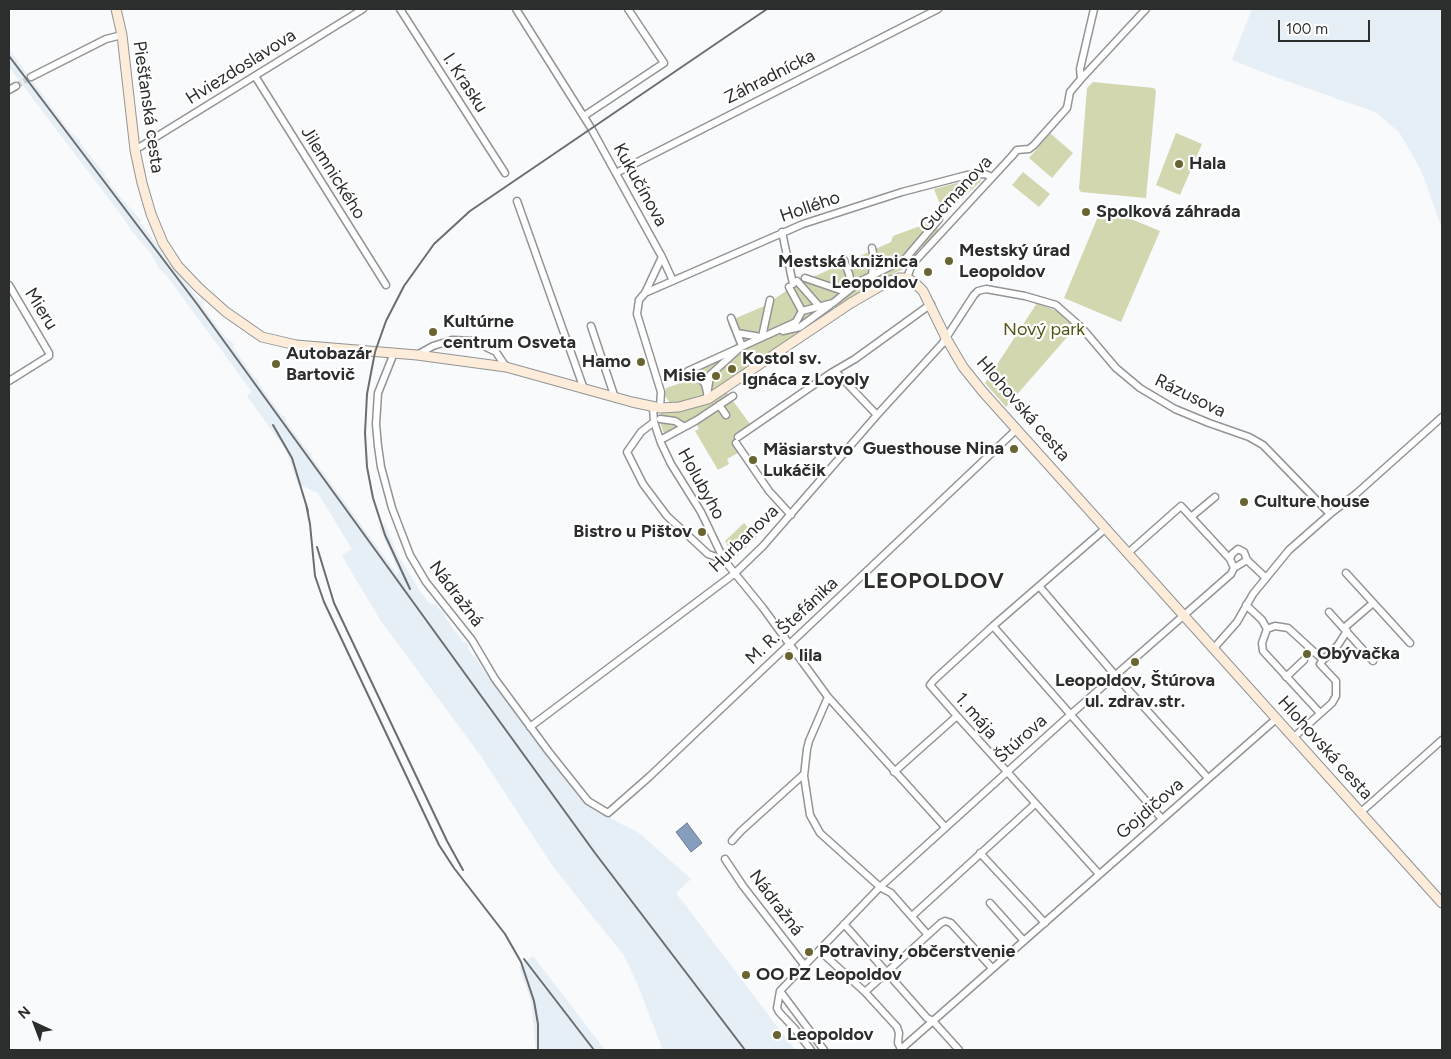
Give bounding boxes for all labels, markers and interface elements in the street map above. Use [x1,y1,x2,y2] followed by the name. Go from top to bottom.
[1281,10,1374,42] scale bar
[1286,20,1328,38] text: 100 m
[182,25,300,109] street label: Hviezdoslavova
[128,39,168,175] street label: Piešťanská cesta
[721,45,819,109] street label: Záhradnícka
[438,49,492,117] street label: I. Krasku
[296,123,370,223] street label: Jilemnického
[608,139,672,231] street label: Kukučínova
[915,151,997,237] street label: Gucmanova
[1189,153,1226,175] place label: Hala
[1173,158,1185,170] marker: Hala
[777,187,843,227] street label: Hollého
[1096,201,1240,223] place label: Spolková záhrada
[1080,206,1092,218] marker: Spolková záhrada
[959,240,1070,282] place label: Mestský úrad Leopoldov
[778,251,918,294] place label: Mestská knižnica Leopoldov
[943,255,955,267] marker: Mestský úrad Leopoldov
[922,266,934,278] marker: Mestská knižnica Leopoldov
[20,284,62,334] street label: Mieru
[443,311,576,354] place label: Kultúrne centrum Osveta
[1003,319,1085,341] park label: Nový park
[427,326,439,338] marker: Kultúrne centrum Osveta
[286,343,372,386] place label: Autobazár Bartovič
[742,348,869,390] place label: Kostol sv. Ignáca z Loyoly
[582,351,631,373] place label: Hamo
[972,352,1074,466] street label: Hlohovská cesta
[635,356,647,368] marker: Hamo
[270,358,282,370] marker: Autobazár Bartovič
[726,363,738,375] marker: Kostol sv. Ignáca z Loyoly
[663,365,706,387] place label: Misie
[710,370,722,382] marker: Misie
[1151,370,1229,422] street label: Rázusova
[863,438,1004,460] place label: Guesthouse Nina
[763,439,853,482] place label: Mäsiarstvo Lukáčik
[1008,443,1020,455] marker: Guesthouse Nina
[673,445,729,523] street label: Holubyho
[747,454,759,466] marker: Mäsiarstvo Lukáčik
[1254,491,1370,513] place label: Culture house
[1238,496,1250,508] marker: Culture house
[705,501,783,577] street label: Hurbanova
[573,521,692,543] place label: Bistro u Pištov
[696,526,708,538] marker: Bistro u Pištov
[424,557,488,631] street label: Nádražná
[862,569,1006,595] district label: LEOPOLDOV
[741,573,843,669] street label: M. R. Štefánika
[1317,643,1400,665] place label: Obývačka
[799,645,822,667] place label: lila
[1301,648,1313,660] marker: Obývačka
[783,650,795,662] marker: lila
[1129,656,1141,668] marker: Leopoldov, Štúrova ul. zdrav.str.
[1055,670,1215,712] place label: Leopoldov, Štúrova ul. zdrav.str.
[950,688,1002,744] street label: 1. mája
[1273,692,1377,804] street label: Hlohovská cesta
[991,710,1051,768] street label: Štúrova
[1112,774,1188,844] street label: Gojdičova
[744,866,808,940] street label: Nádražná
[819,941,1016,963] place label: Potraviny, občerstvenie
[803,946,815,958] marker: Potraviny, občerstvenie
[756,964,902,986] place label: OO PZ Leopoldov
[740,969,752,981] marker: OO PZ Leopoldov
[10,999,60,1049] north arrow
[15,1003,34,1023] text: N
[787,1024,874,1046] place label: Leopoldov
[771,1029,783,1041] marker: Leopoldov

